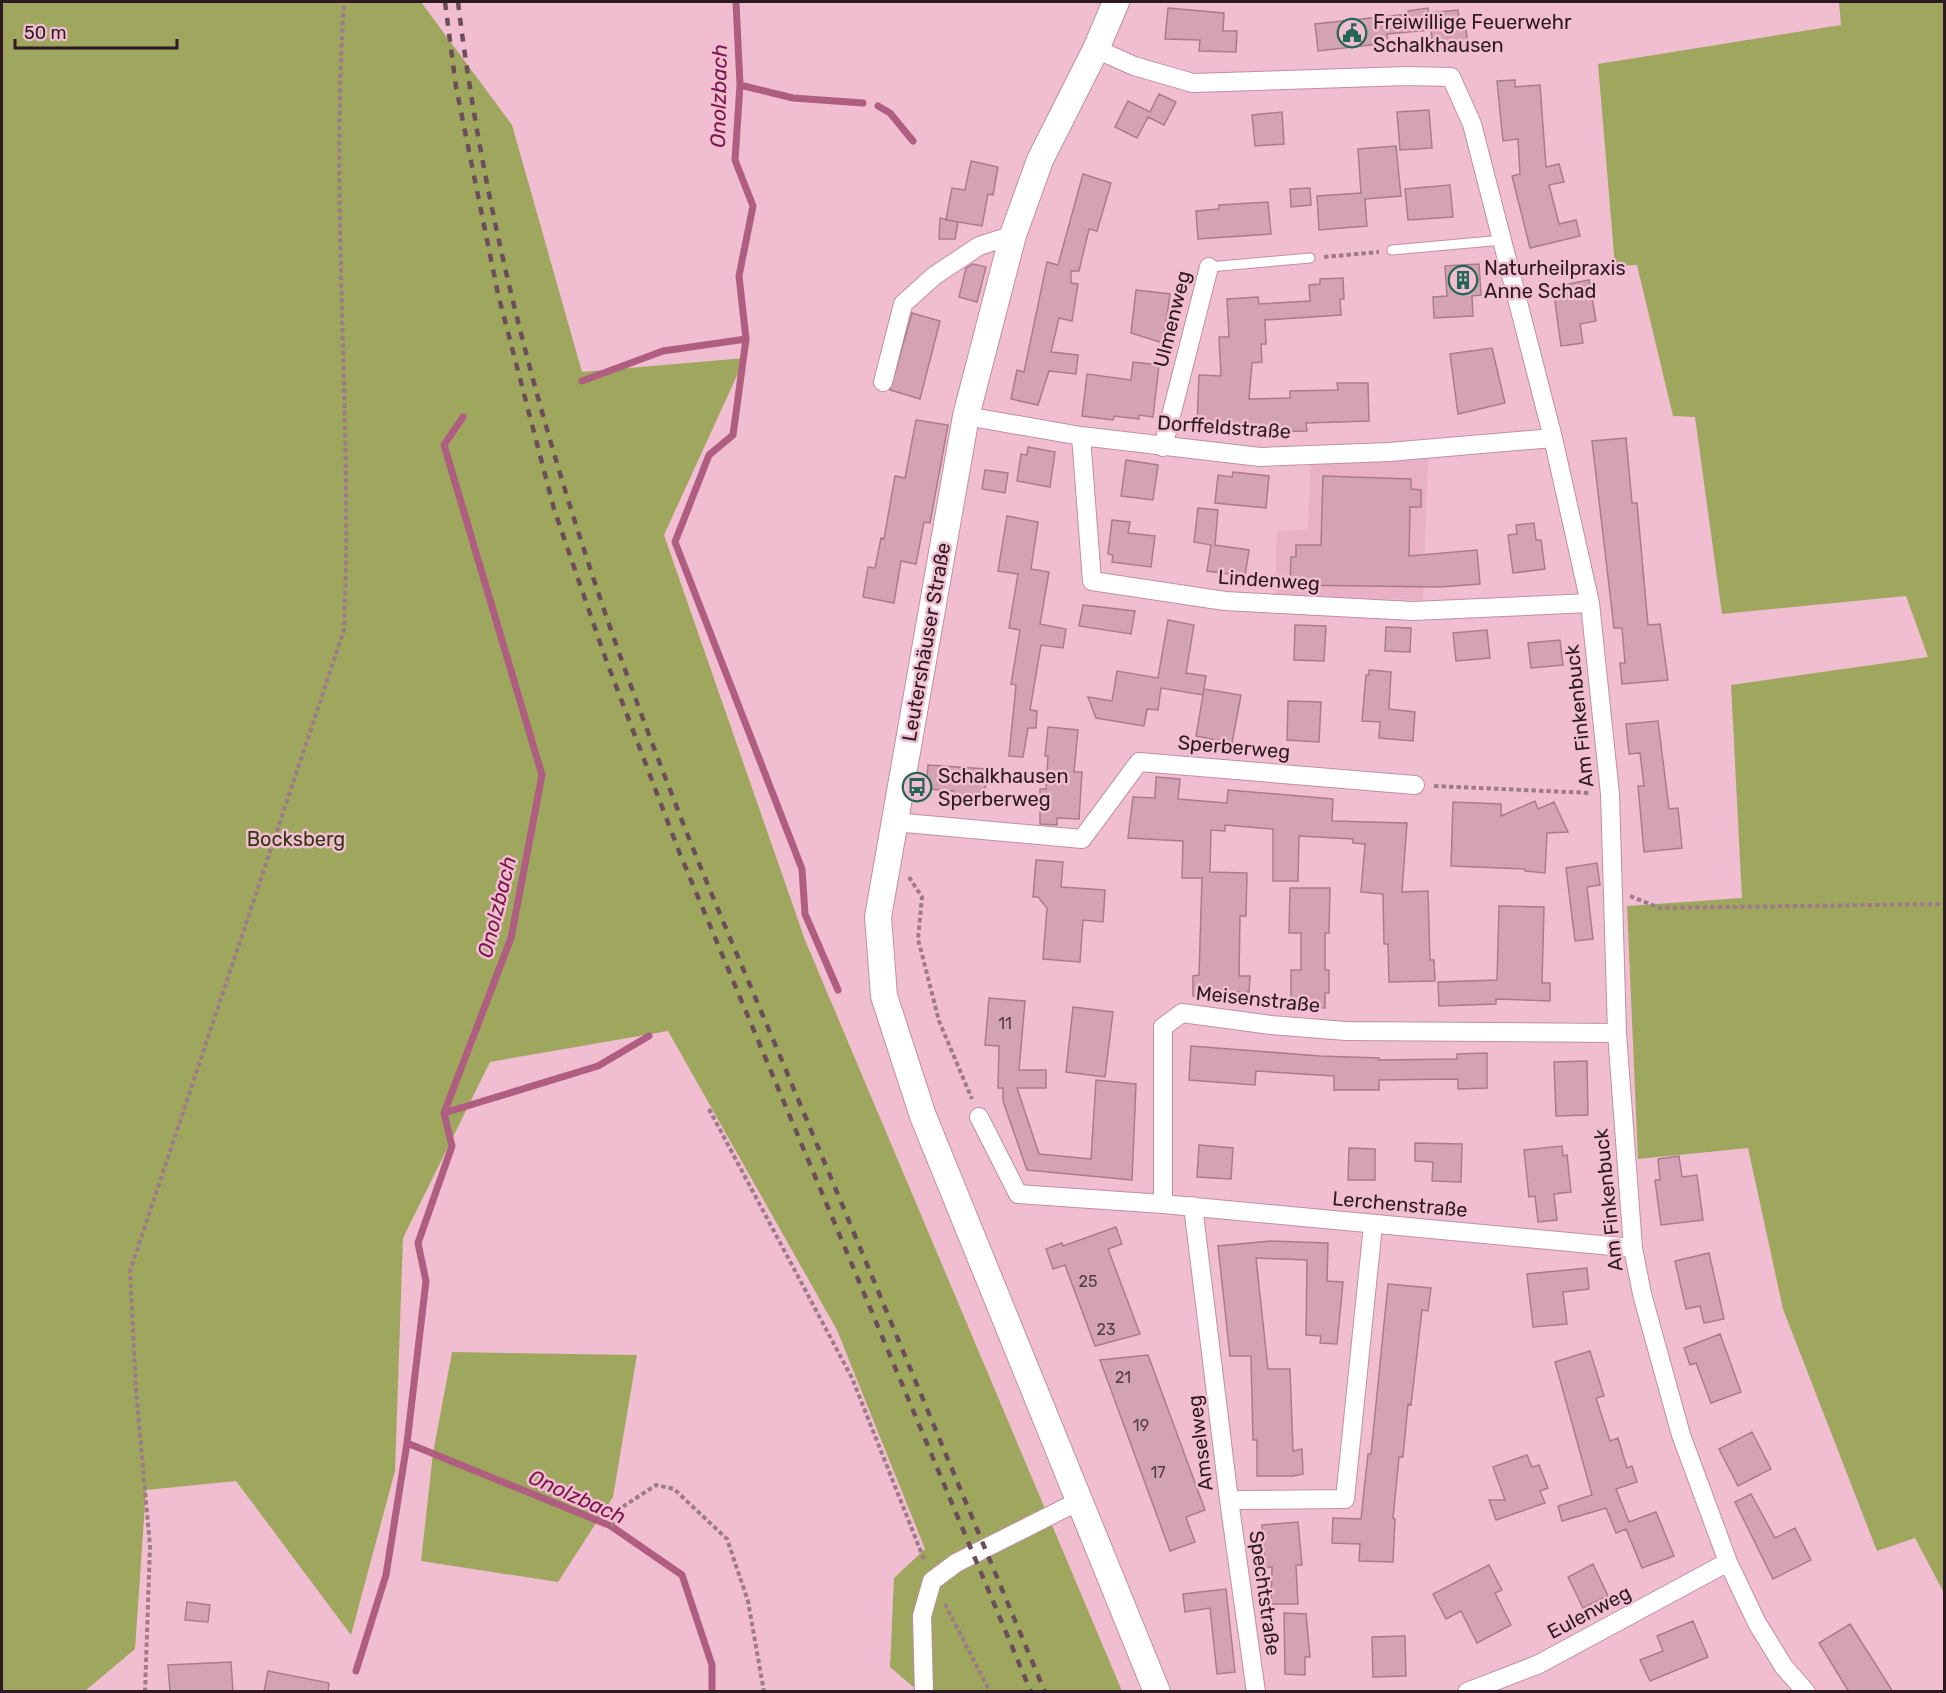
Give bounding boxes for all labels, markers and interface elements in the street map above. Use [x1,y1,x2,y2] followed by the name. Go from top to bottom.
[1373,10,1572,57] place label: Freiwillige Feuerwehr Schalkhausen
[15,12,177,50] scale bar
[1336,17,1368,49] public building icon: Freiwillige Feuerwehr Schalkhausen
[24,22,67,44] text: 50 m
[705,44,732,148] water label: Onolzbach
[1484,256,1626,303] place label: Naturheilpraxis Anne Schad
[1447,264,1479,296] building icon: Naturheilpraxis Anne Schad
[1148,268,1196,370] street label: Ulmenweg
[1156,410,1292,444] street label: Dorffeldstraße
[897,541,955,743] street label: Leutershäuser Straße
[1217,564,1321,596] street label: Lindenweg
[1560,643,1598,788] street label: Am Finkenbuck
[1177,730,1291,764] street label: Sperberweg
[938,764,1069,811] place label: Schalkhausen Sperberweg
[901,771,933,803] bus stop icon: Schalkhausen Sperberweg
[247,827,345,851] park label: Bocksberg
[472,853,521,960] water label: Onolzbach
[1195,981,1321,1017] street label: Meisenstraße
[998,1014,1012,1033] house number: 11
[1589,1127,1627,1272] street label: Am Finkenbuck
[1331,1186,1469,1222] street label: Lerchenstraße
[1079,1272,1097,1291] house number: 25
[1096,1320,1116,1339] house number: 23
[1115,1368,1131,1387] house number: 21
[1182,1394,1218,1492] street label: Amselweg
[1133,1416,1149,1435] house number: 19
[1150,1463,1166,1482] house number: 17
[525,1464,630,1529] water label: Onolzbach
[1244,1529,1286,1657] street label: Spechtstraße
[1543,1580,1635,1644] street label: Eulenweg

